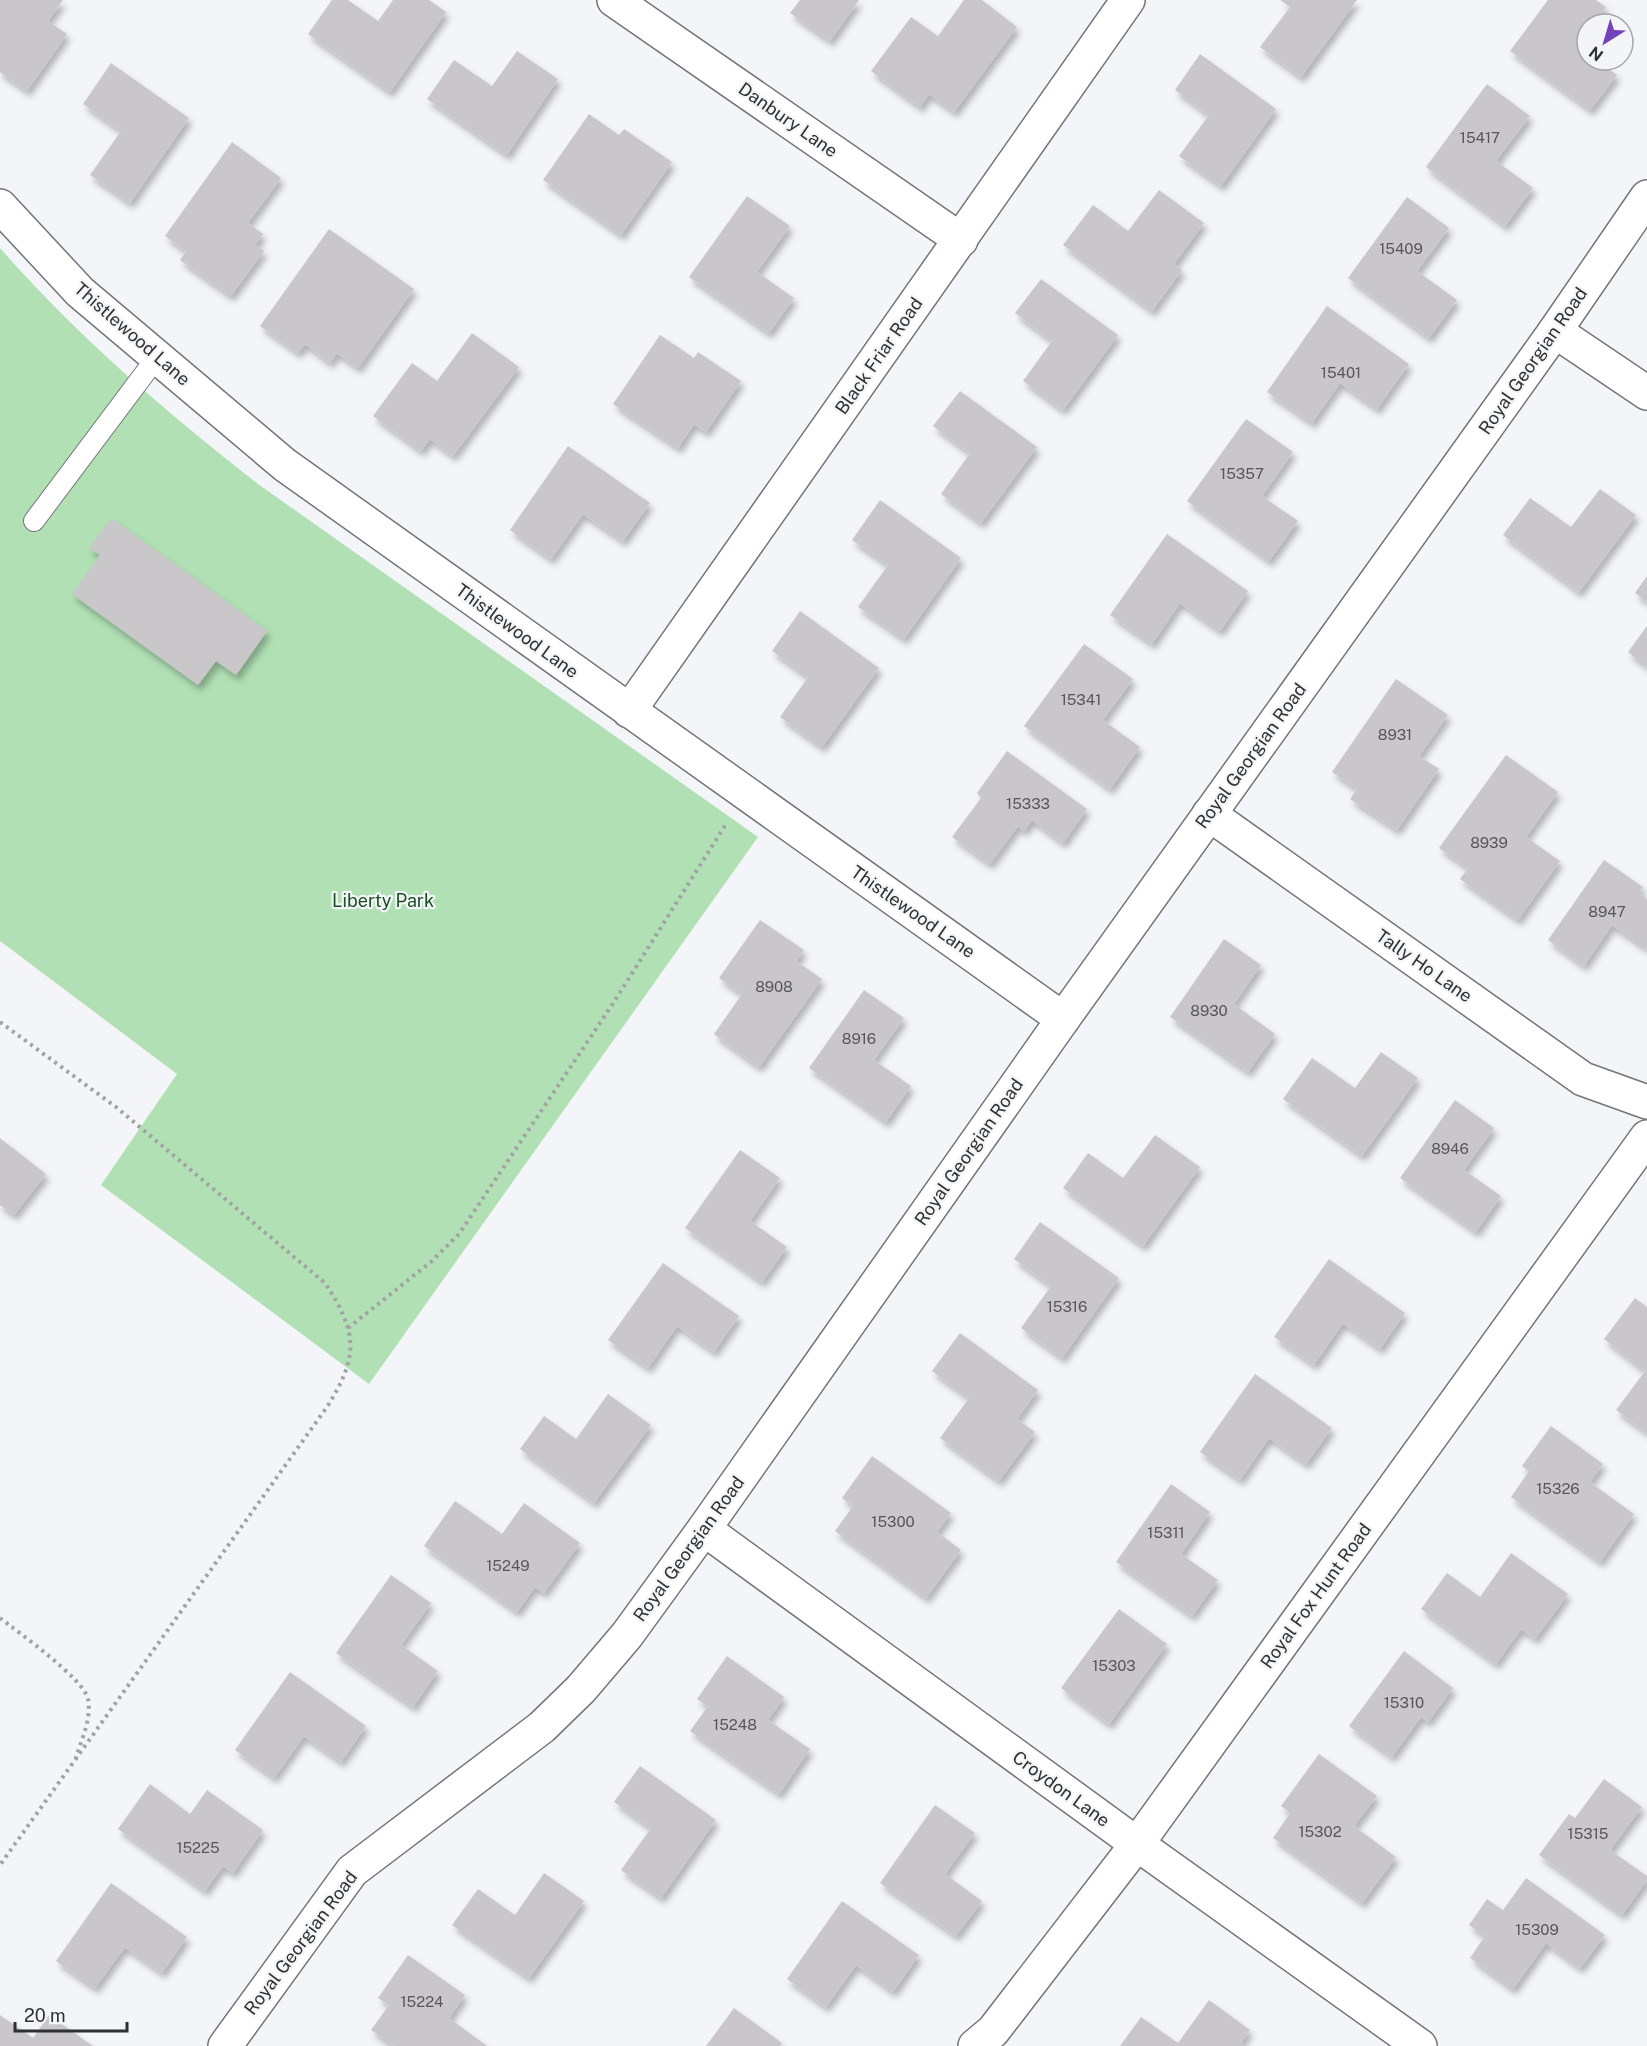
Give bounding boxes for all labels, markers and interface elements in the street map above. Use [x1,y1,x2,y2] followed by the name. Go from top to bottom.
[1575,12,1635,72] north arrow
[1586,42,1607,65] text: N
[735,78,842,161] street label: Danbury Lane
[1460,129,1500,146] house number: 15417
[1379,240,1423,257] house number: 15409
[70,278,194,390] street label: Thistlewood Lane
[1474,283,1591,438] street label: Royal Georgian Road
[830,293,927,418] street label: Black Friar Road
[1321,364,1361,381] house number: 15401
[1220,465,1264,482] house number: 15357
[452,579,583,682] street label: Thistlewood Lane
[1191,679,1310,832] street label: Royal Georgian Road
[1061,691,1101,708] house number: 15341
[1378,726,1412,743] house number: 8931
[1006,795,1050,812] house number: 15333
[1470,834,1508,851] house number: 8939
[847,861,979,962] street label: Thistlewood Lane
[332,890,434,911] park label: Liberty Park
[1588,903,1626,920] house number: 8947
[1372,925,1476,1006] street label: Tally Ho Lane
[755,978,793,995] house number: 8908
[1190,1002,1228,1019] house number: 8930
[842,1030,876,1047] house number: 8916
[910,1074,1027,1229] street label: Royal Georgian Road
[1431,1140,1469,1157] house number: 8946
[1047,1298,1087,1315] house number: 15316
[629,1472,748,1625] street label: Royal Georgian Road
[1536,1480,1580,1497] house number: 15326
[871,1513,915,1530] house number: 15300
[1256,1519,1375,1672] street label: Royal Fox Hunt Road
[1147,1524,1185,1541] house number: 15311
[486,1557,530,1574] house number: 15249
[1092,1657,1136,1674] house number: 15303
[1384,1694,1424,1711] house number: 15310
[713,1716,757,1733] house number: 15248
[1009,1746,1114,1831] street label: Croydon Lane
[1298,1823,1342,1840] house number: 15302
[1568,1825,1608,1842] house number: 15315
[176,1839,220,1856] house number: 15225
[240,1867,361,2019] street label: Royal Georgian Road
[1515,1921,1559,1938] house number: 15309
[400,1993,444,2010] house number: 15224
[15,1995,128,2033] scale bar
[24,2005,66,2026] text: 20 m

